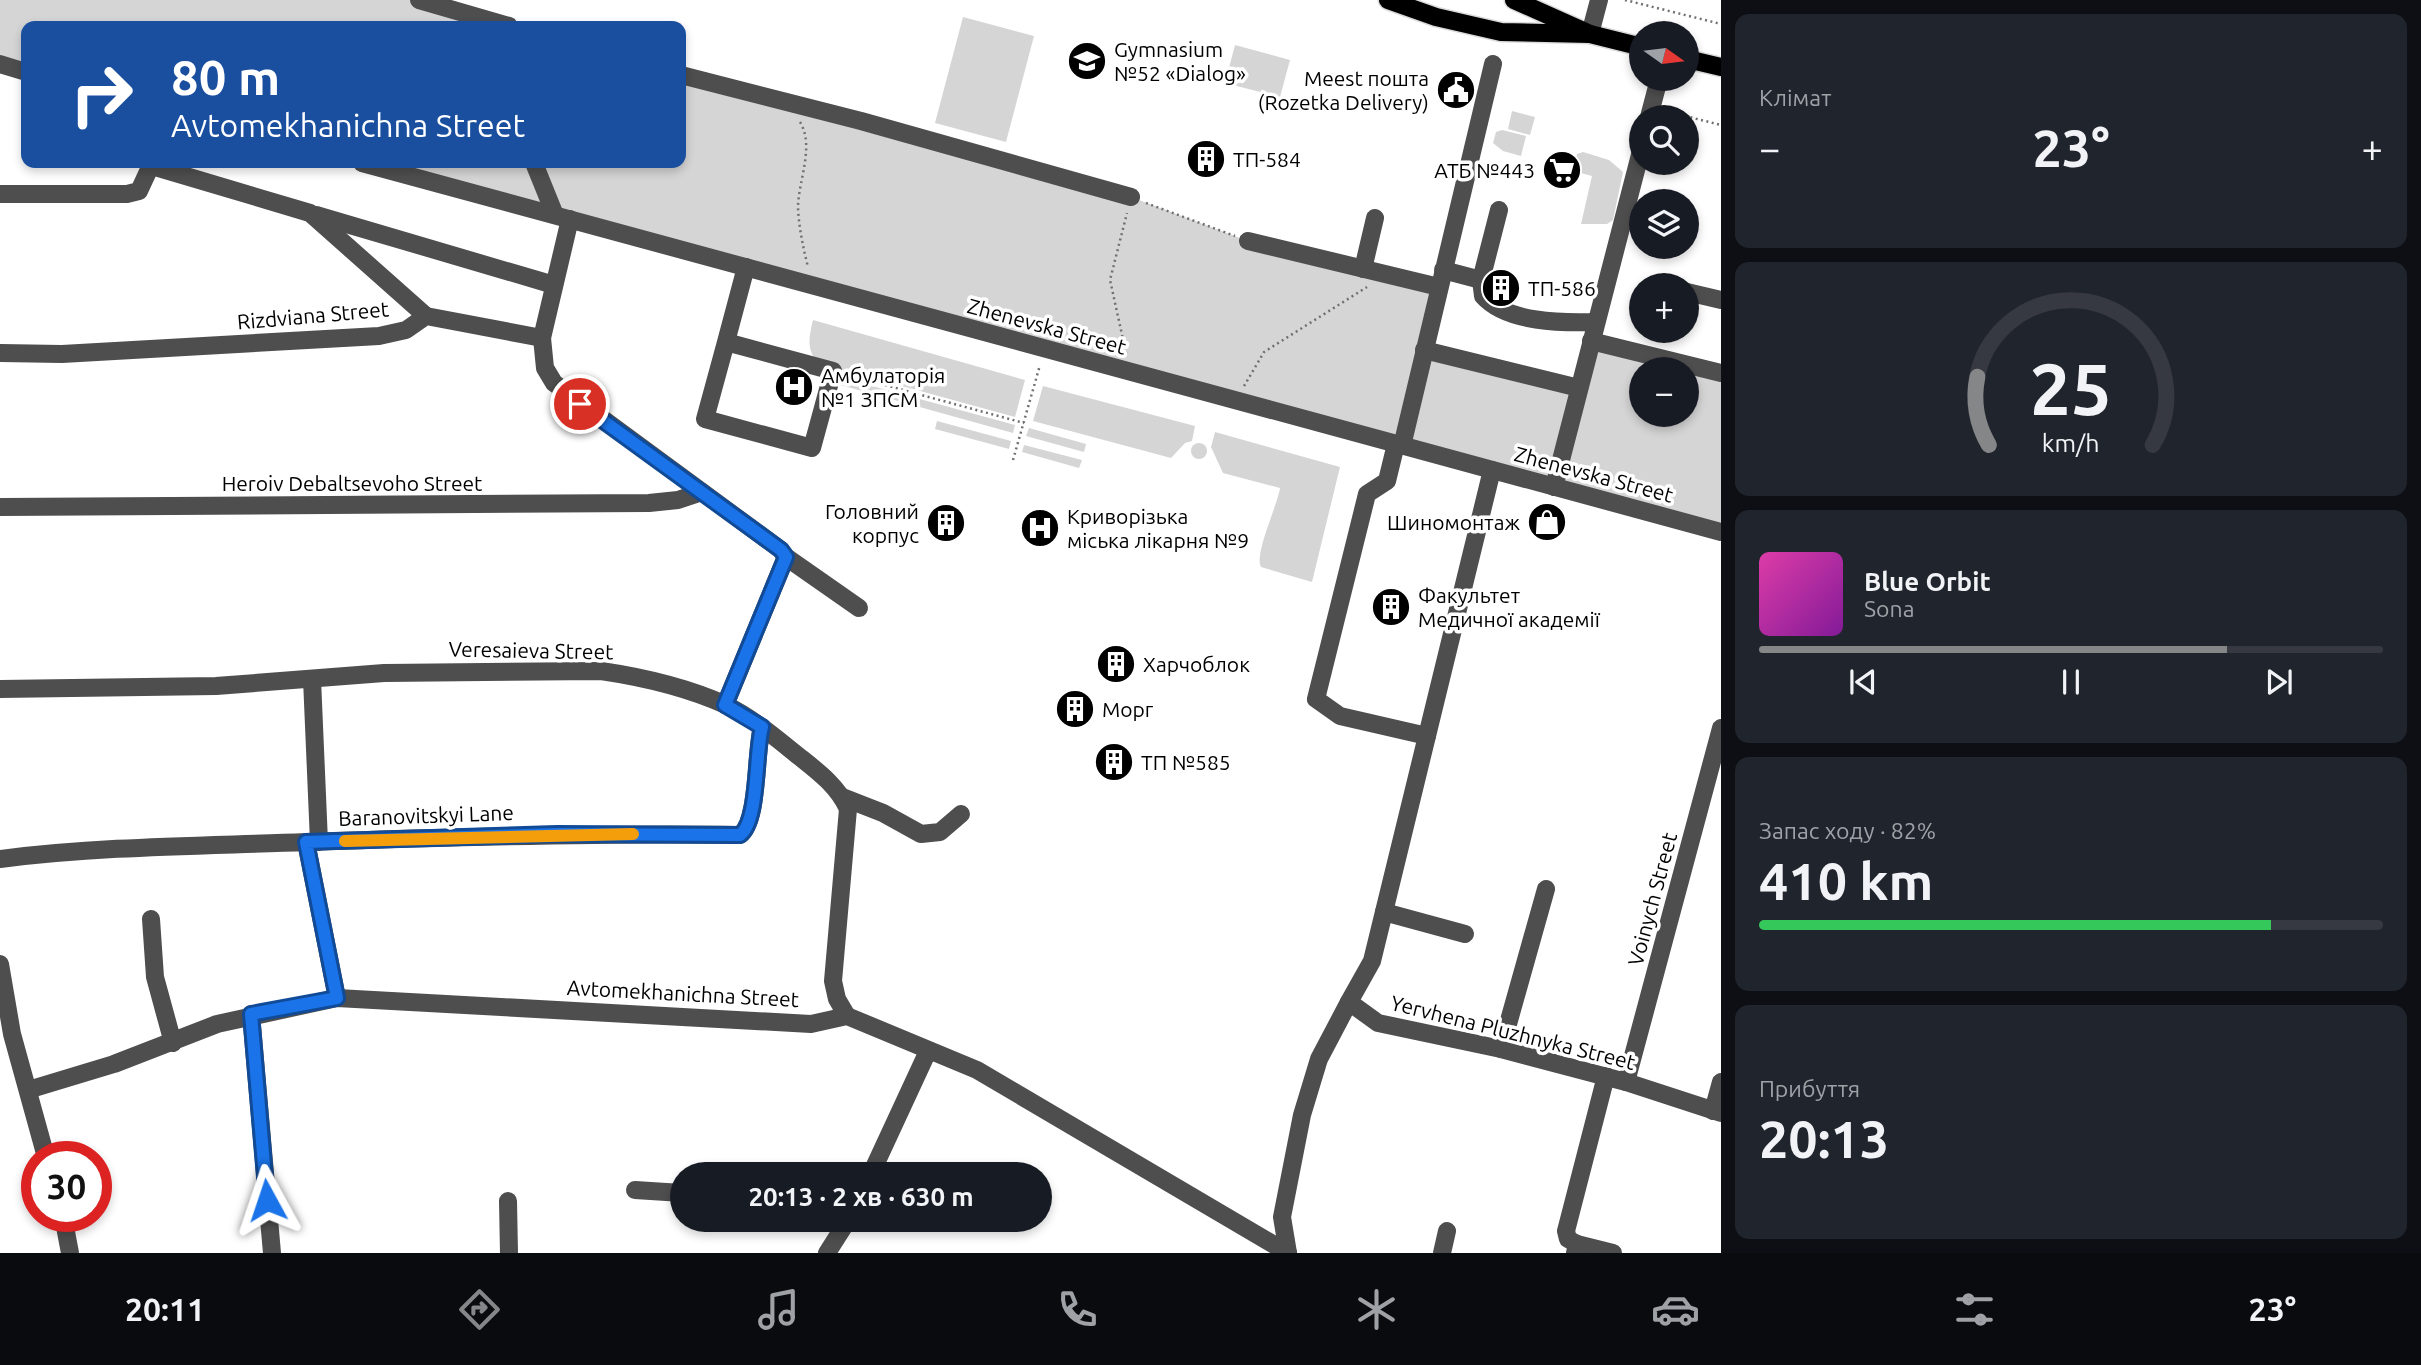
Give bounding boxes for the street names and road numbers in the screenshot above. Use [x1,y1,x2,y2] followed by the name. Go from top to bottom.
[965,293,1129,359] street label: Zhenevska Street
[236,296,390,334] street label: Rizdviana Street
[1512,441,1676,507] street label: Zhenevska Street
[222,471,482,495] street label: Heroiv Debaltsevoho Street
[448,637,614,663] street label: Veresaieva Street
[338,800,514,830] street label: Baranovitskyi Lane
[1623,830,1681,968] street label: Voinych Street
[566,975,800,1011] street label: Avtomekhanichna Street
[1388,990,1638,1074] street label: Yervhena Pluzhnyka Street

